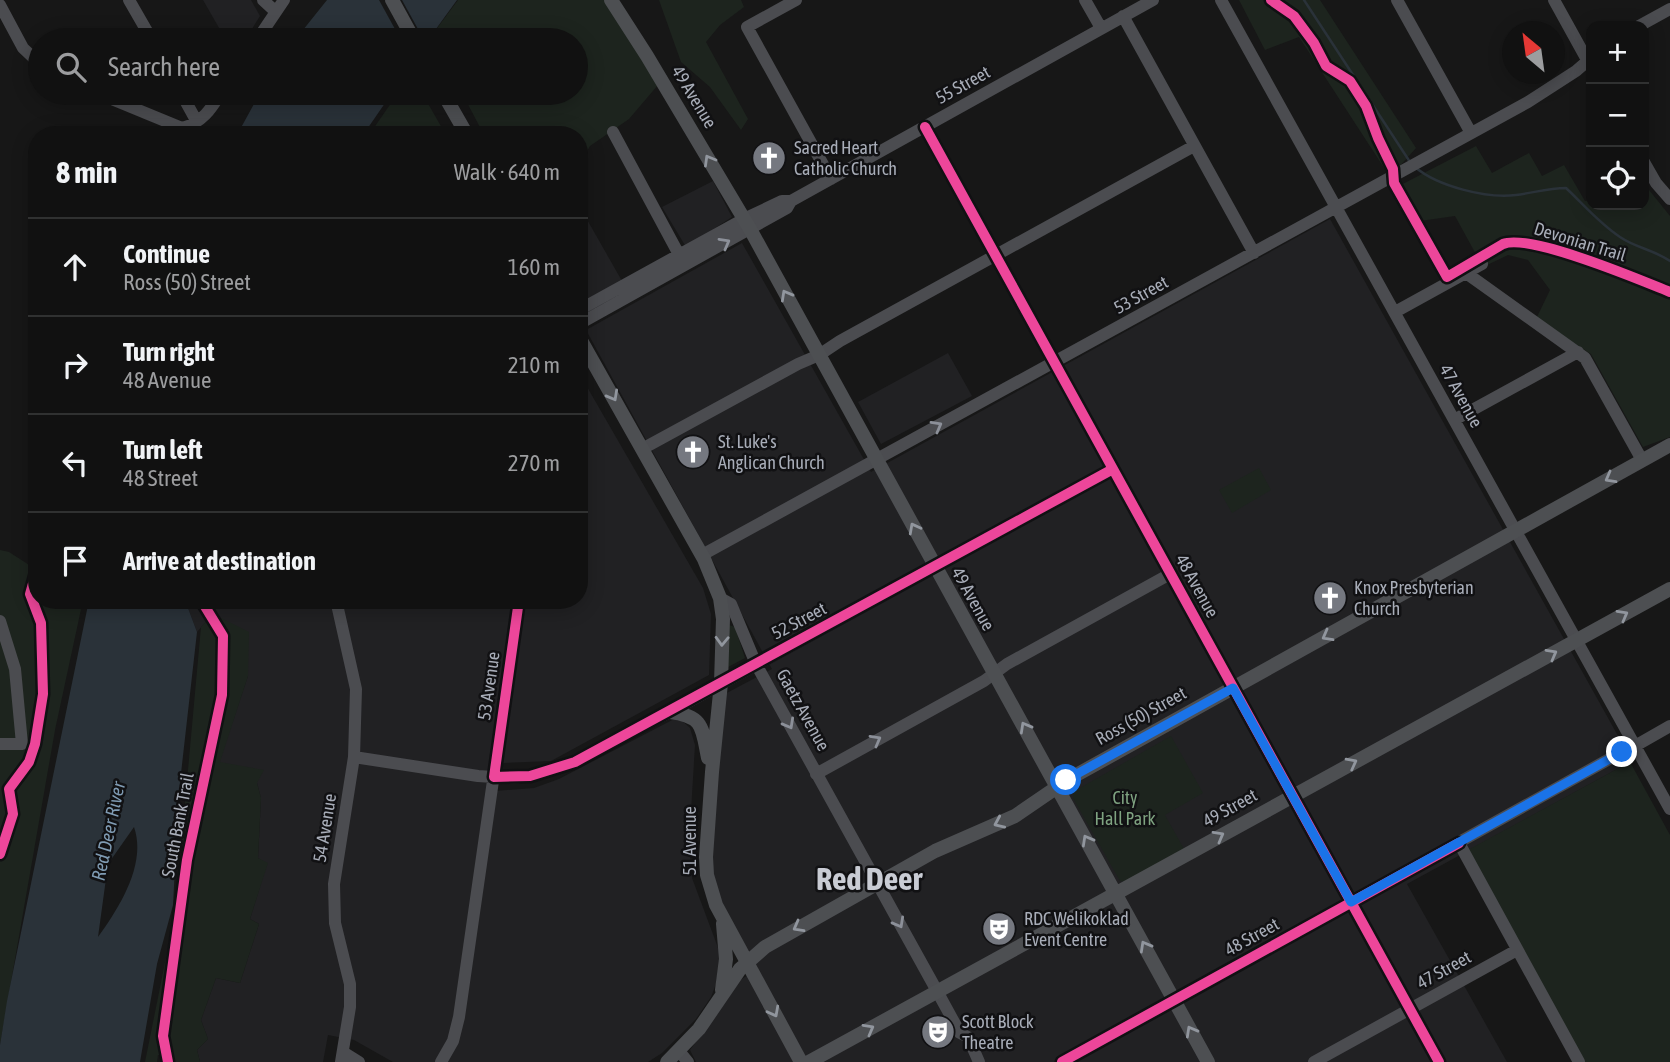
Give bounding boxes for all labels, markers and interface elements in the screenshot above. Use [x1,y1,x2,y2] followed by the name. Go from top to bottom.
[1502,21,1565,84] north arrow
[1586,21,1649,210] map controls
[1586,21,1649,84] button: +
[28,28,588,105] search box
[52,48,90,86] icon: search
[108,52,220,82] text: Search here
[932,61,994,108] street label: 55 Street
[668,62,721,132] street label: 49 Avenue
[1586,84,1649,147] button: −
[794,137,897,179] place label: Sacred Heart Catholic Church
[750,139,788,177] church icon: Sacred Heart Catholic Church
[1586,147,1649,210] button: locate
[56,155,117,189] text: 8 min
[704,155,717,168] one-way arrow
[454,159,560,185] text: Walk · 640 m
[1532,218,1629,266] street label: Devonian Trail
[717,238,730,251] one-way arrow
[123,239,210,269] text: Continue
[56,248,94,286] icon: ahead
[508,254,560,280] text: 160 m
[123,269,251,295] text: Ross (50) Street
[1110,271,1172,318] street label: 53 Street
[781,290,794,302] one-way arrow
[123,337,214,367] text: Turn right
[56,346,94,384] icon: right
[508,352,560,378] text: 210 m
[1435,360,1487,431] street label: 47 Avenue
[123,367,211,393] text: 48 Avenue
[605,389,619,402] one-way arrow
[929,421,942,435] one-way arrow
[718,431,825,473] place label: St. Luke's Anglican Church
[674,433,712,471] church icon: St. Luke's Anglican Church
[123,435,203,465] text: Turn left
[56,444,94,482] icon: left
[508,450,560,476] text: 270 m
[123,465,198,491] text: 48 Street
[1605,470,1617,483] one-way arrow
[909,522,923,535] one-way arrow
[56,542,94,580] icon: arrive
[123,546,316,576] text: Arrive at destination
[1171,550,1223,621] street label: 48 Avenue
[947,563,999,634] street label: 49 Avenue
[1354,577,1474,619] place label: Knox Presbyterian Church
[1311,579,1349,617] church icon: Knox Presbyterian Church
[768,597,830,644] street label: 52 Street
[1616,609,1628,623] one-way arrow
[1322,628,1334,641] one-way arrow
[715,635,730,646] one-way arrow
[1545,649,1557,662] one-way arrow
[473,650,504,722] street label: 53 Avenue
[772,665,834,754] street label: Gaetz Avenue
[1092,682,1190,749] street label: Ross (50) Street
[781,717,794,729] one-way arrow
[1020,721,1033,734] one-way arrow
[869,735,881,749] one-way arrow
[1606,736,1637,767] route end
[1345,758,1358,771] one-way arrow
[1050,764,1081,795] route start
[157,771,198,879] street label: South Bank Trail
[87,778,130,883] water label: Red Deer River
[1199,784,1261,831] street label: 49 Street
[1095,787,1156,829] park label: City Hall Park
[309,792,340,864] street label: 54 Avenue
[679,806,700,876] street label: 51 Avenue
[994,815,1007,829] one-way arrow
[1212,831,1224,844] one-way arrow
[1082,834,1095,847] one-way arrow
[816,860,923,897] district label: Red Deer
[1024,908,1129,950] place label: RDC Welikoklad Event Centre
[980,910,1018,948] theatre icon: RDC Welikoklad Event Centre
[1221,913,1283,960] street label: 48 Street
[891,916,904,928] one-way arrow
[793,919,805,932] one-way arrow
[1140,941,1153,954] one-way arrow
[1413,946,1475,993] street label: 47 Street
[766,1005,779,1017] one-way arrow
[962,1011,1034,1053] place label: Scott Block Theatre
[919,1013,957,1051] theatre icon: Scott Block Theatre
[862,1024,874,1037] one-way arrow
[1186,1026,1199,1038] one-way arrow

